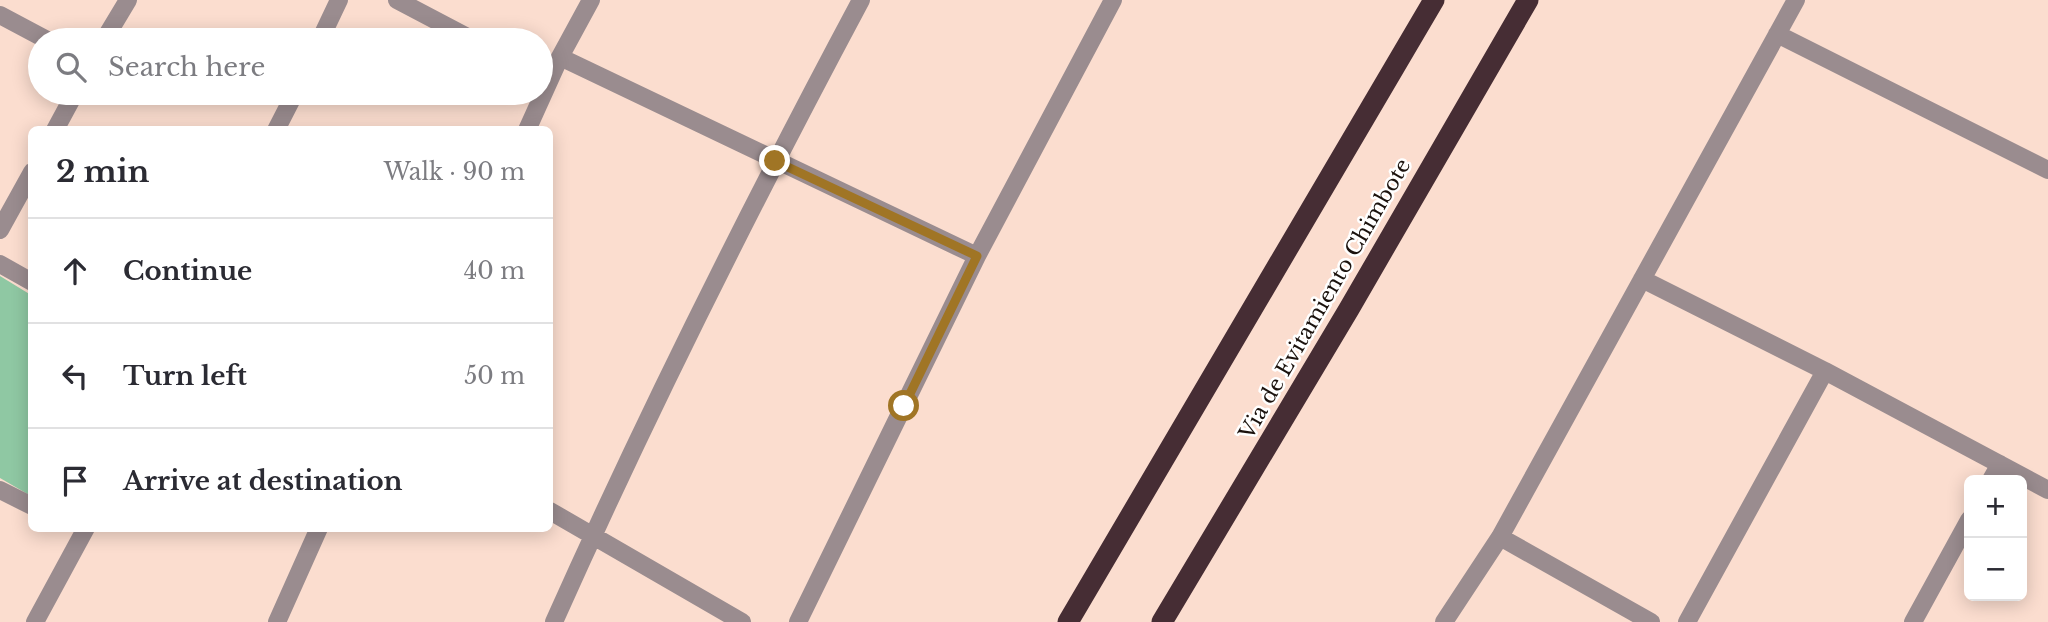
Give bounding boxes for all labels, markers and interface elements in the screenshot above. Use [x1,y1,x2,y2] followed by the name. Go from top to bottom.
[28,28,553,105] search box
[52,48,90,86] icon: search
[108,51,265,83] text: Search here
[759,145,790,176] route end
[56,153,149,190] text: 2 min
[1233,154,1416,445] street label: Via de Evitamiento Chimbote
[384,158,525,186] text: Walk · 90 m
[56,252,94,290] icon: ahead
[123,255,252,287] text: Continue
[464,257,525,285] text: 40 m
[56,357,94,395] icon: left
[123,360,247,392] text: Turn left
[464,362,525,390] text: 50 m
[888,390,919,421] route start
[56,462,94,500] icon: arrive
[123,465,403,497] text: Arrive at destination
[1964,475,2027,601] map controls
[1964,475,2027,538] button: +
[1964,538,2027,601] button: −

